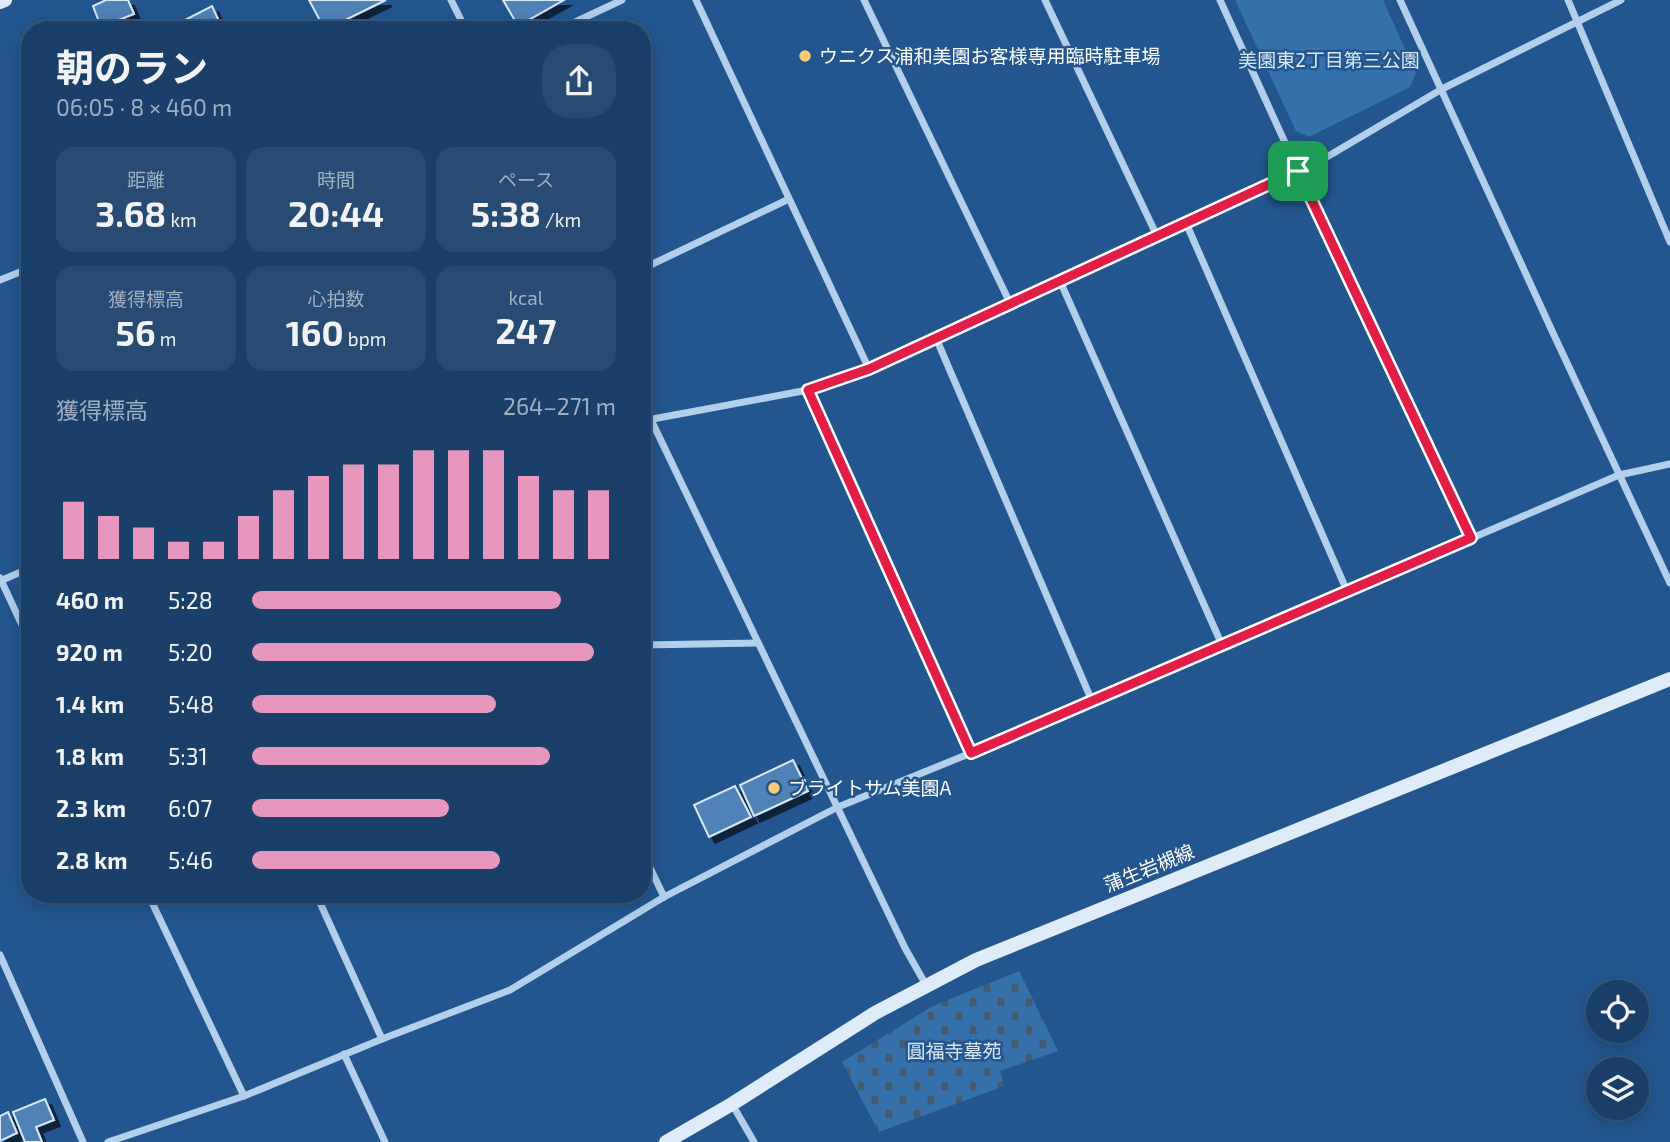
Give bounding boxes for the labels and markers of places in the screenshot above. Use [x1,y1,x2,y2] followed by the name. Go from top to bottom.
[819,44,1160,67] place label: ウニクス浦和美園お客様専用臨時駐車場
[797,48,813,64] marker: ウニクス浦和美園お客様専用臨時駐車場
[1268,141,1328,201] pin
[788,776,952,799] place label: ブライトサム美園A
[766,780,782,796] marker: ブライトサム美園A

